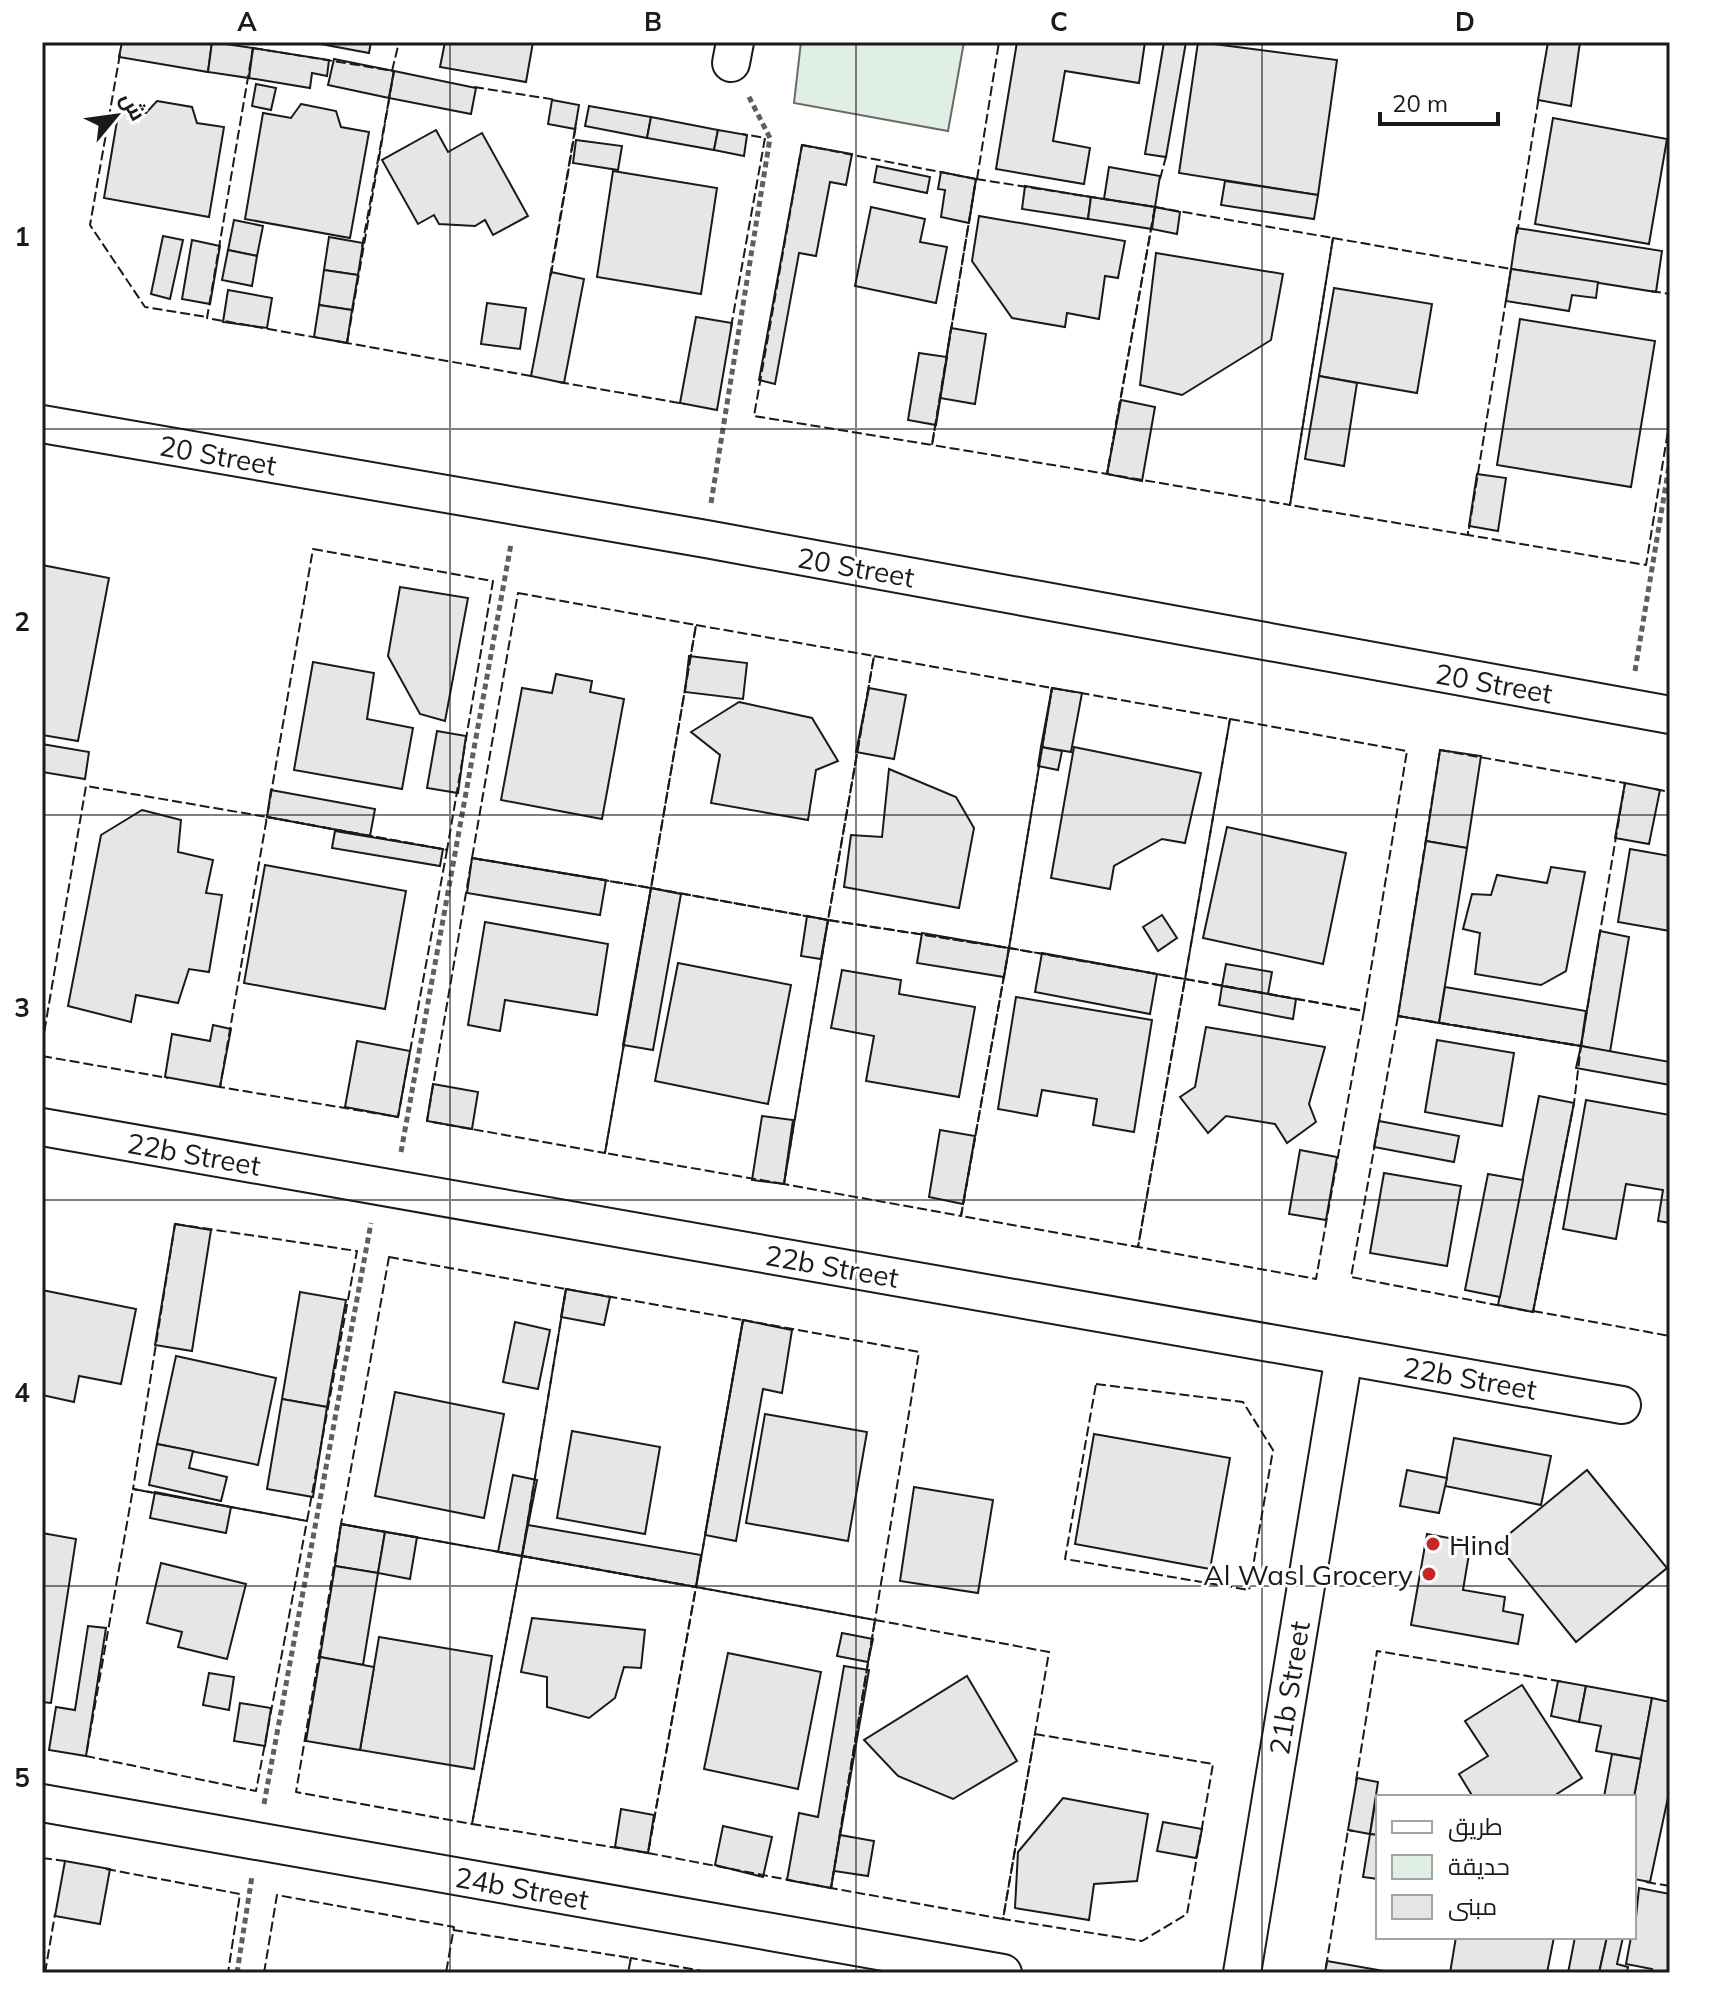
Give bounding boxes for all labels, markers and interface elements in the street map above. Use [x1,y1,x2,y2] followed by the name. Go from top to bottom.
[237,5,257,38] text: A
[644,5,662,38] text: B
[1050,5,1068,38] text: C
[1455,5,1475,38] text: D
[76,76,156,156] north arrow
[1380,76,1498,126] scale bar
[114,87,153,125] text: ش
[1392,88,1448,118] text: 20 m
[14,220,30,253] text: 1
[157,427,280,483] street label: 20 Street
[795,539,918,595] street label: 20 Street
[14,605,30,638] text: 2
[1433,655,1556,711] street label: 20 Street
[14,991,30,1024] text: 3
[124,1125,264,1183] street label: 22b Street
[762,1237,902,1295] street label: 22b Street
[1400,1349,1540,1407] street label: 22b Street
[14,1376,30,1409] text: 4
[1449,1527,1510,1562] place label: Hind
[1424,1535,1442,1553] marker: Hind
[1203,1557,1413,1592] place label: Al Wasl Grocery
[1420,1565,1438,1583] marker: Al Wasl Grocery
[1261,1618,1317,1757] street label: 21b Street
[14,1761,30,1794] text: 5
[1376,1795,1636,1939] legend
[1448,1811,1503,1842] text: طريق
[1448,1851,1510,1881] text: حديقة
[452,1859,592,1917] street label: 24b Street
[1448,1891,1497,1921] text: مبنى

